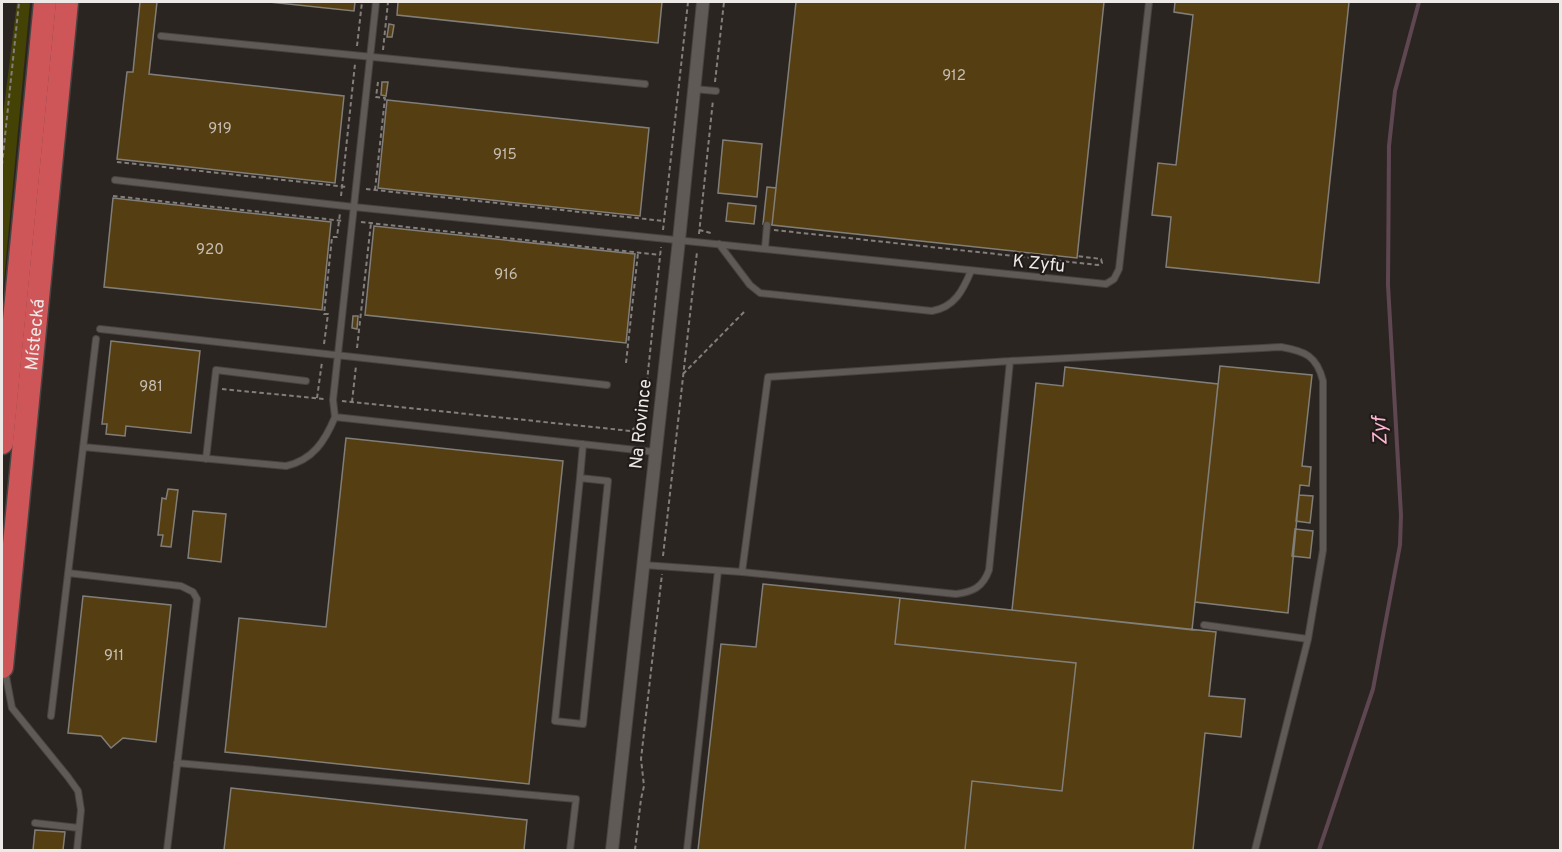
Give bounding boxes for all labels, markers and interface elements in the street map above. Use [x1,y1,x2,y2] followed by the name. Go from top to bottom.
[942,67,966,86] house number: 912
[208,120,232,139] house number: 919
[493,146,517,165] house number: 915
[196,241,224,260] house number: 920
[1011,250,1066,279] street label: K Zyfu
[494,266,518,285] house number: 916
[21,298,51,372] street label: Místecká
[139,378,163,397] house number: 981
[625,378,658,470] street label: Na Rovince
[1367,413,1395,446] water label: Zyf
[104,647,124,666] house number: 911

